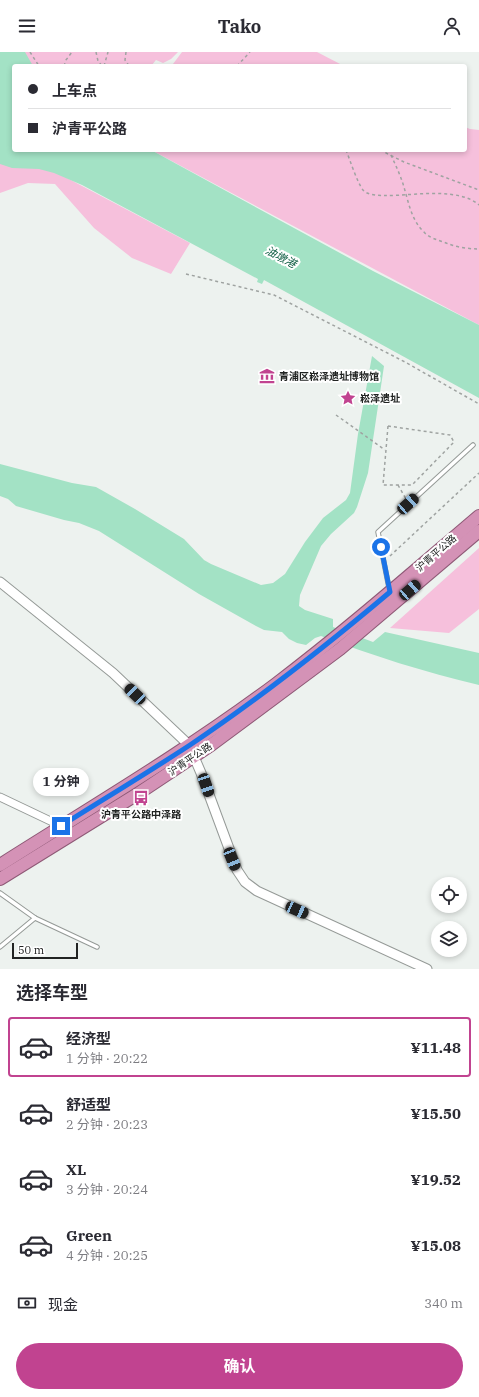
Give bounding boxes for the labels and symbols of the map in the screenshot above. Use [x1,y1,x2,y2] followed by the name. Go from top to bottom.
[263,243,301,272] water label: 油墩港
[258,367,276,385] museum icon: 青浦区崧泽遗址博物馆
[279,370,379,383] place label: 青浦区崧泽遗址博物馆
[339,389,357,407] place icon: 崧泽遗址
[360,392,400,405] place label: 崧泽遗址
[395,492,421,516] car
[413,532,459,574] street label: 沪青平公路
[372,538,390,556] route start
[397,578,423,602] car
[122,681,148,707] car
[166,740,214,778] street label: 沪青平公路
[33,768,89,796] callout: 1 分钟
[196,772,216,798] car
[132,789,150,807] bus stop icon: 沪青平公路中泽路
[101,808,182,821] place label: 沪青平公路中泽路
[52,817,70,835] route end
[222,846,242,872] car
[284,900,310,920] car
[12,941,78,960] scale bar

